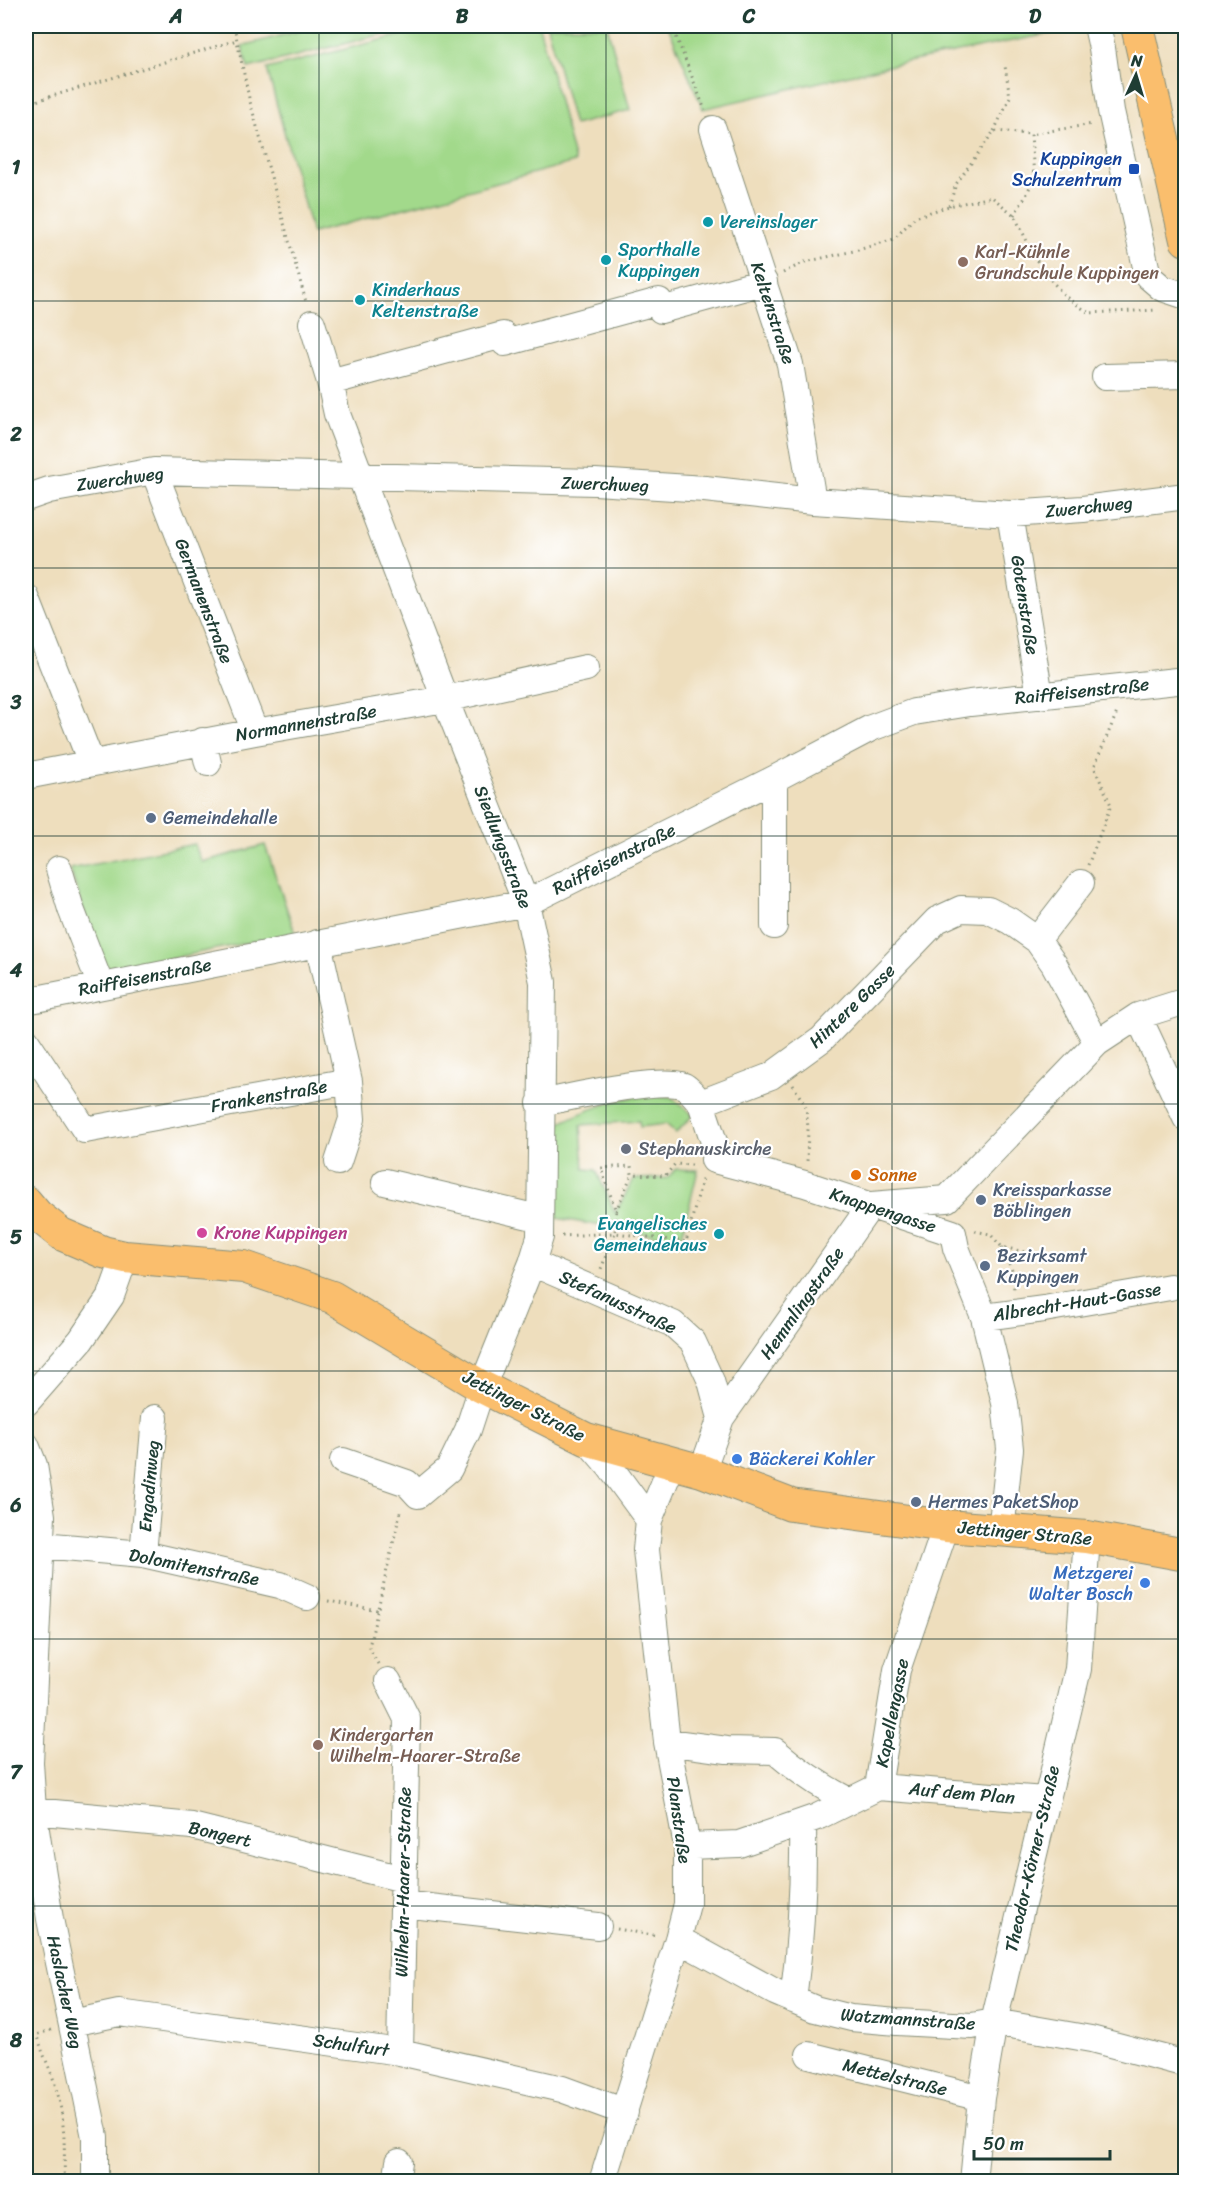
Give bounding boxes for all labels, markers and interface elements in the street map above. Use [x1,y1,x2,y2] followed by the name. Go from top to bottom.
[168,0,183,34] text: A
[456,0,469,34] text: B
[742,0,756,34] text: C
[1029,0,1042,34] text: D
[1106,45,1166,105] north arrow
[1129,46,1144,75] text: N
[1012,143,1122,196] place label: Kuppingen Schulzentrum
[12,150,21,185] text: 1
[1127,162,1141,176] marker: Kuppingen Schulzentrum
[720,206,819,238] place label: Vereinslager
[701,215,715,229] marker: Vereinslager
[618,234,700,287] place label: Sporthalle Kuppingen
[975,236,1159,289] place label: Karl-Kühnle Grundschule Kuppingen
[599,253,613,267] marker: Sporthalle Kuppingen
[956,255,970,269] marker: Karl-Kühnle Grundschule Kuppingen
[741,257,805,369] street label: Keltenstraße
[372,274,478,327] place label: Kinderhaus Keltenstraße
[353,293,367,307] marker: Kinderhaus Keltenstraße
[9,417,22,452] text: 2
[74,457,166,501] street label: Zwerchweg
[560,466,650,502] street label: Zwerchweg
[1044,486,1134,528] street label: Zwerchweg
[165,533,243,669] street label: Germanenstraße
[1001,553,1049,657] street label: Gotenstraße
[1013,668,1151,714] street label: Raiffeisenstraße
[10,685,22,720] text: 3
[233,695,379,751] street label: Normannenstraße
[465,780,541,914] street label: Siedlungsstraße
[163,802,278,834] place label: Gemeindehalle
[144,811,158,825] marker: Gemeindehalle
[547,814,681,904] street label: Raiffeisenstraße
[76,948,214,1006] street label: Raiffeisenstraße
[9,953,23,988] text: 4
[801,956,903,1056] street label: Hintere Gasse
[208,1070,330,1122] street label: Frankenstraße
[638,1133,772,1165] place label: Stephanuskirche
[619,1142,633,1156] marker: Stephanuskirche
[868,1159,917,1191] place label: Sonne
[849,1168,863,1182] marker: Sonne
[993,1174,1112,1227] place label: Kreissparkasse Böblingen
[825,1178,941,1242] street label: Knappengasse
[974,1193,988,1207] marker: Kreissparkasse Böblingen
[594,1208,708,1261] place label: Evangelisches Gemeindehaus
[214,1217,348,1249] place label: Krone Kuppingen
[10,1220,22,1255] text: 5
[195,1226,209,1240] marker: Krone Kuppingen
[712,1227,726,1241] marker: Evangelisches Gemeindehaus
[751,1240,853,1366] street label: Hemmlingstraße
[997,1240,1087,1293] place label: Bezirksamt Kuppingen
[978,1259,992,1273] marker: Bezirksamt Kuppingen
[554,1261,682,1343] street label: Stefanusstraße
[990,1273,1163,1331] street label: Albrecht-Haut-Gasse
[456,1361,591,1451] street label: Jettinger Straße
[129,1439,169,1533] street label: Engadinweg
[749,1443,876,1475] place label: Bäckerei Kohler
[730,1452,744,1466] marker: Bäckerei Kohler
[928,1486,1079,1518] place label: Hermes PaketShop
[9,1488,22,1523] text: 6
[909,1495,923,1509] marker: Hermes PaketShop
[956,1511,1093,1555] street label: Jettinger Straße
[126,1539,262,1595] street label: Dolomitenstraße
[1029,1557,1134,1610] place label: Metzgerei Walter Bosch
[1138,1576,1152,1590] marker: Metzgerei Walter Bosch
[866,1656,918,1770] street label: Kapellengasse
[330,1719,520,1772] place label: Kindergarten Wilhelm-Haarer-Straße
[311,1738,325,1752] marker: Kindergarten Wilhelm-Haarer-Straße
[10,1755,23,1790] text: 7
[995,1762,1069,1956] street label: Theodor-Körner-Straße
[907,1772,1017,1814] street label: Auf dem Plan
[657,1774,701,1866] street label: Planstraße
[385,1787,421,1977] street label: Wilhelm-Haarer-Straße
[185,1811,255,1857] street label: Bongert
[37,1932,93,2052] street label: Haslacher Weg
[840,1998,976,2040] street label: Watzmannstraße
[9,2023,23,2058] text: 8
[311,2024,392,2066] street label: Schulfurt
[839,2049,951,2105] street label: Mettelstraße
[974,2123,1110,2161] scale bar
[983,2128,1024,2160] text: 50 m

